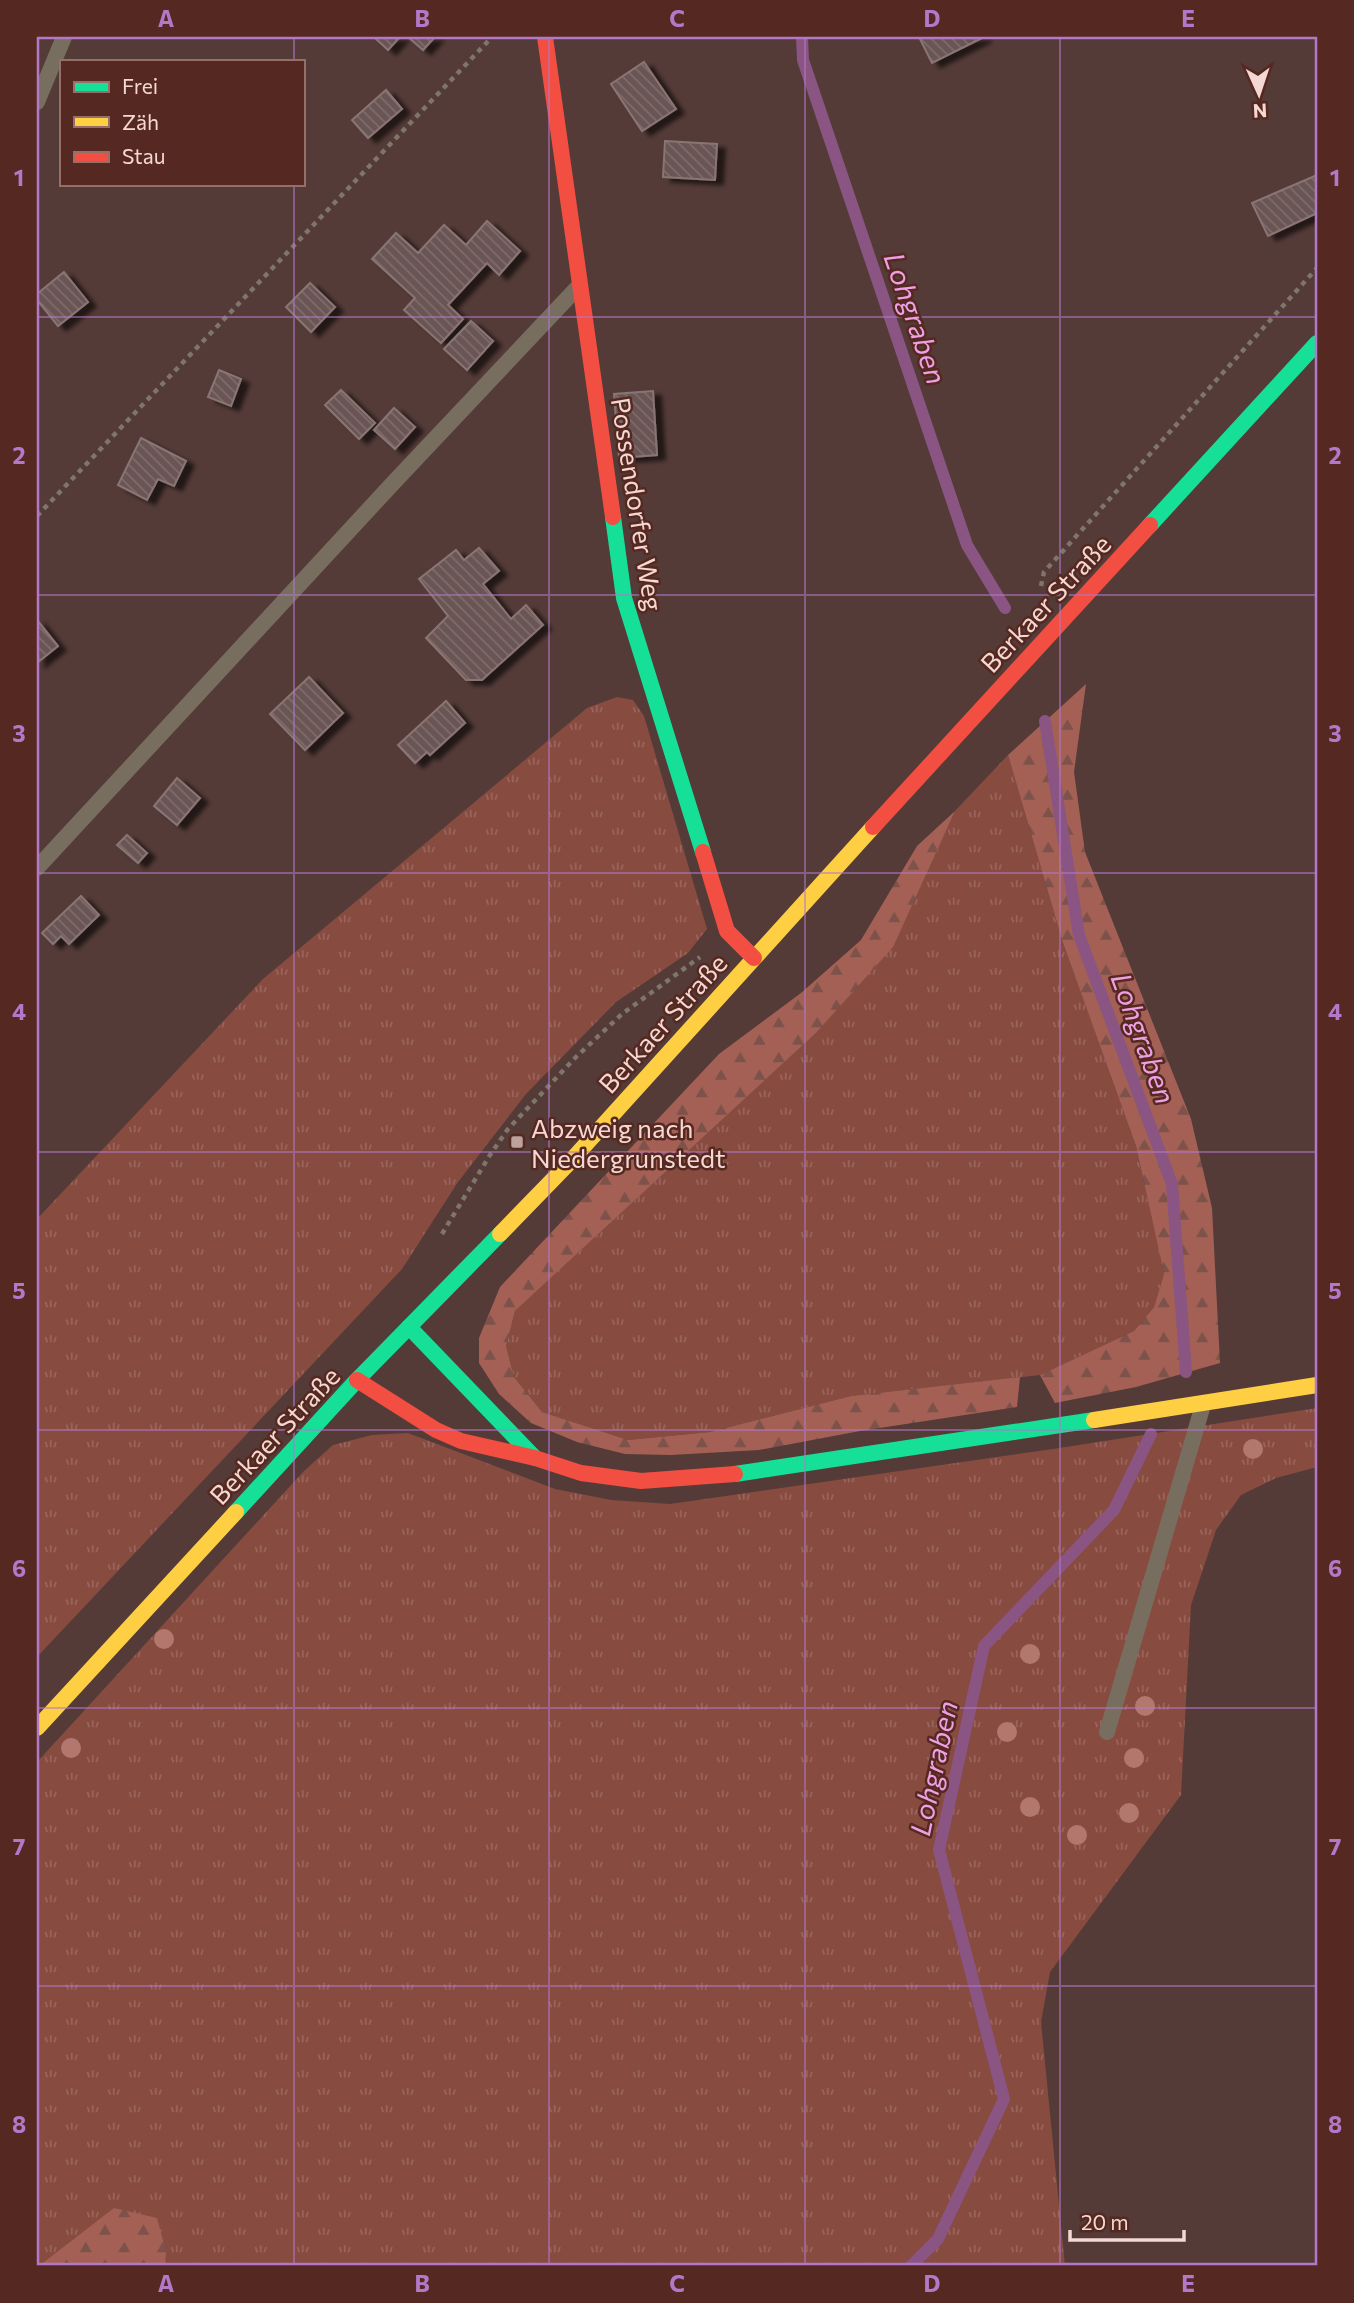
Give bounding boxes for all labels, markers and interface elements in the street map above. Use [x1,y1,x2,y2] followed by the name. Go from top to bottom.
[158,4,175,32] text: A
[414,4,430,32] text: B
[669,4,685,32] text: C
[924,4,941,32] text: D
[1181,4,1195,32] text: E
[60,60,304,186] legend
[1224,60,1294,130] north arrow
[122,73,158,98] text: Frei
[1252,100,1268,123] text: N
[122,109,159,134] text: Zäh
[122,143,165,168] text: Stau
[14,163,24,191] text: 1
[1330,163,1340,191] text: 1
[878,248,954,388] water label: Lohgraben
[606,395,670,613] street label: Possendorfer Weg
[12,441,26,469] text: 2
[1328,441,1342,469] text: 2
[973,528,1117,678] street label: Berkaer Straße
[12,719,26,747] text: 3
[1328,719,1342,747] text: 3
[591,947,733,1099] street label: Berkaer Straße
[1105,968,1183,1108] water label: Lohgraben
[12,997,26,1025] text: 4
[1328,997,1342,1025] text: 4
[531,1112,726,1173] place label: Abzweig nach Niedergrunstedt
[509,1134,525,1150] marker: Abzweig nach Niedergrunstedt
[12,1276,26,1304] text: 5
[1328,1276,1342,1304] text: 5
[202,1360,346,1510] street label: Berkaer Straße
[12,1554,26,1582] text: 6
[1328,1554,1342,1582] text: 6
[902,1698,964,1838] water label: Lohgraben
[13,1832,25,1860] text: 7
[1329,1832,1341,1860] text: 7
[12,2110,26,2138] text: 8
[1328,2110,1342,2138] text: 8
[1070,2198,1184,2242] scale bar
[1081,2209,1129,2234] text: 20 m
[158,2269,175,2297] text: A
[414,2269,430,2297] text: B
[669,2269,685,2297] text: C
[924,2269,941,2297] text: D
[1181,2269,1195,2297] text: E

